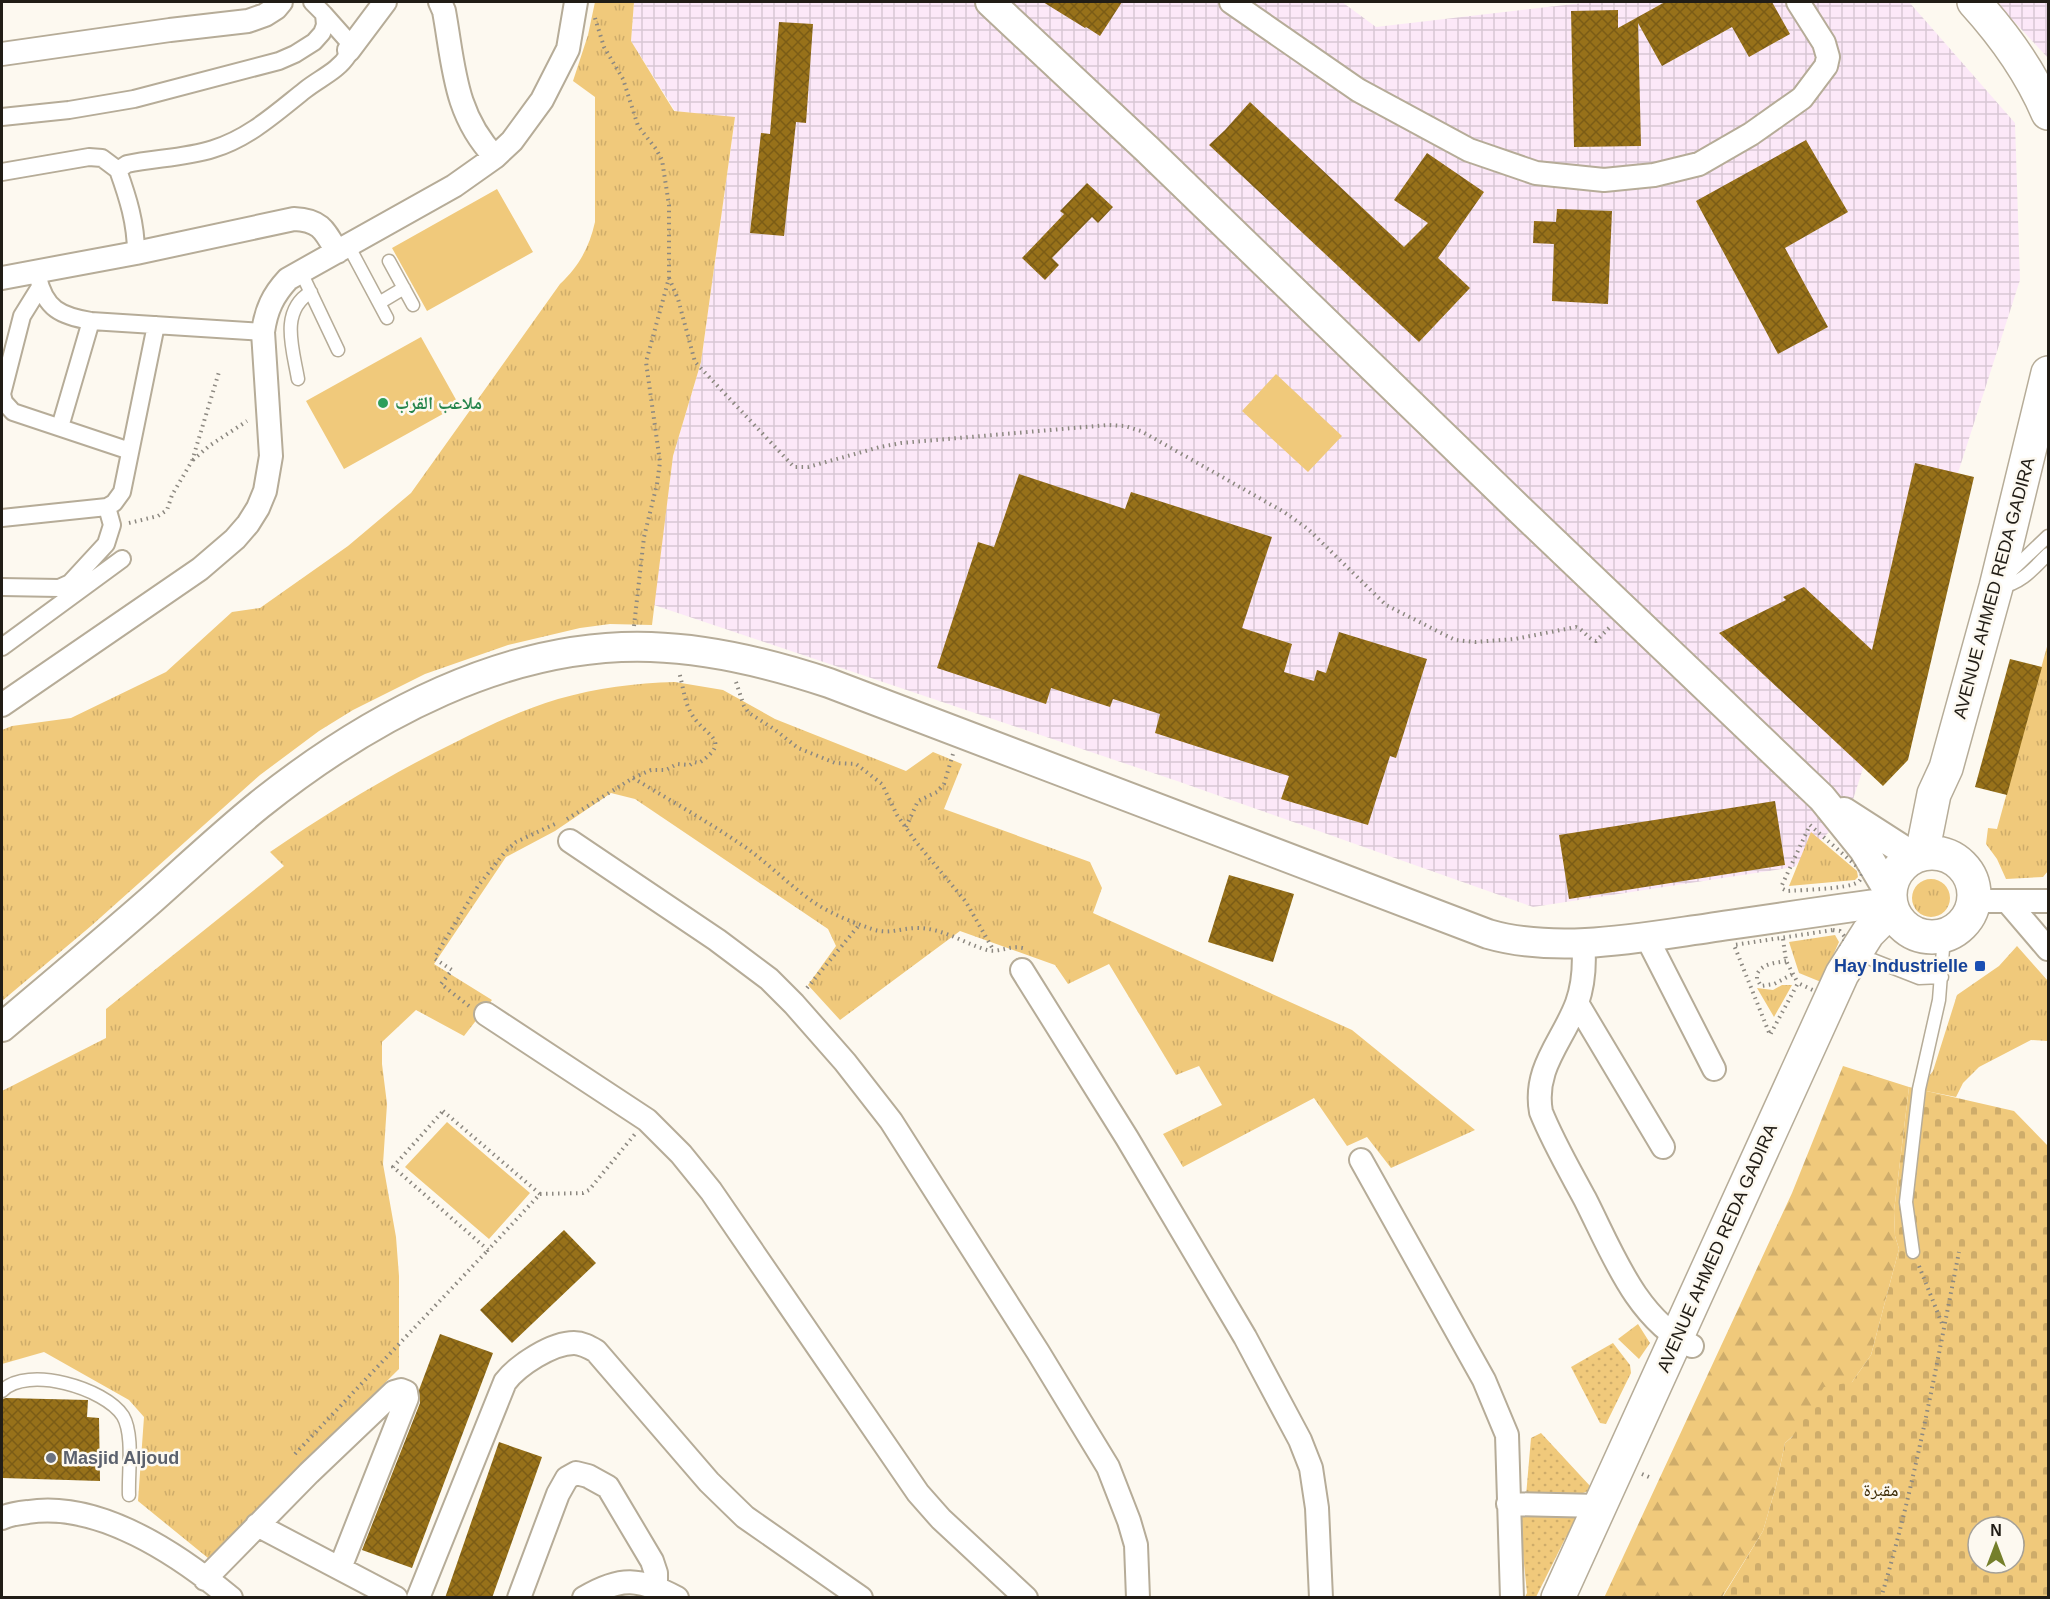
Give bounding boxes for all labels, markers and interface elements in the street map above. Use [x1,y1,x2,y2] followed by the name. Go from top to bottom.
[395,393,482,414] place label: ملاعب القرب
[376,396,390,410] marker: ملاعب القرب
[1949,455,2039,721] street label: AVENUE AHMED REDA GADIRA
[1834,956,1968,976] place label: Hay Industrielle
[1973,959,1987,973] marker: Hay Industrielle
[1653,1121,1781,1375] street label: AVENUE AHMED REDA GADIRA
[63,1448,179,1468] place label: Masjid Aljoud
[44,1451,58,1465] marker: Masjid Aljoud
[1863,1480,1899,1501] park label: مقبرة
[1966,1515,2026,1575] north arrow
[1990,1522,2002,1539] text: N

